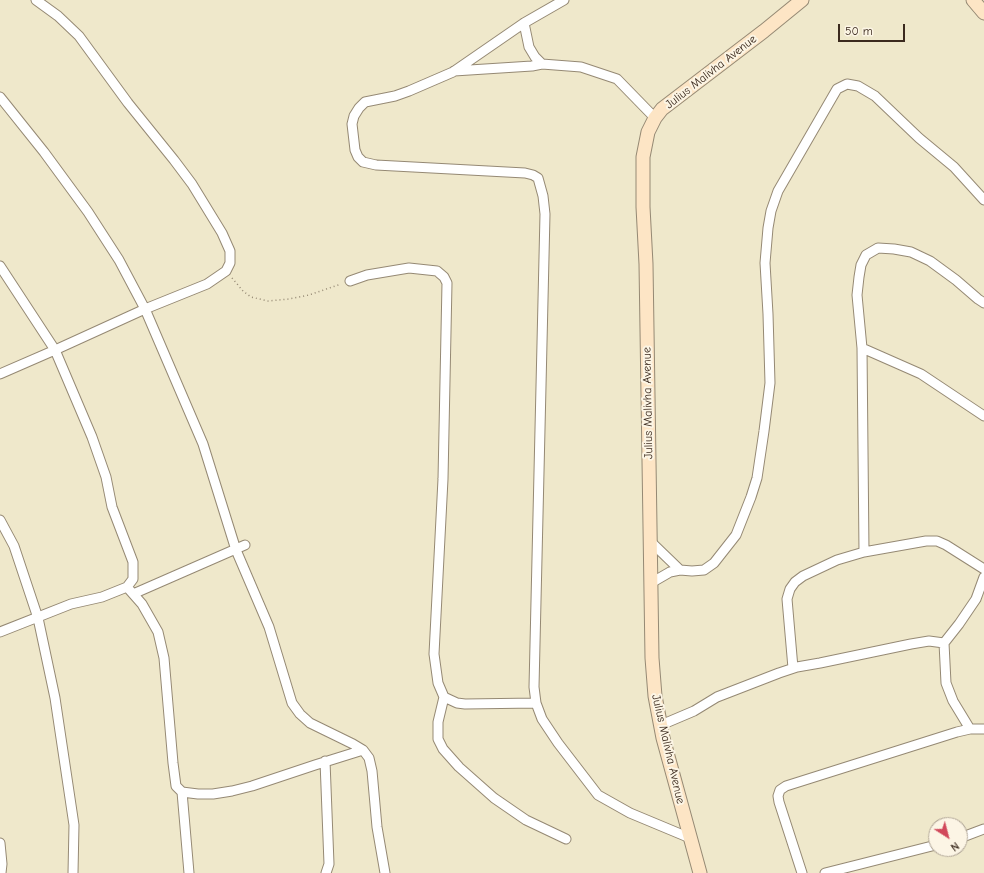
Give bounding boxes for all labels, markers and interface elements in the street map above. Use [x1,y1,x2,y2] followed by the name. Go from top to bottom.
[840,16,907,42] scale bar
[845,24,873,38] text: 50 m
[662,32,760,112] street label: Julius Malivha Avenue
[640,347,656,459] street label: Julius Malivha Avenue
[648,693,688,805] street label: Julius Malivha Avenue
[928,817,968,857] north arrow
[948,839,961,854] text: N

